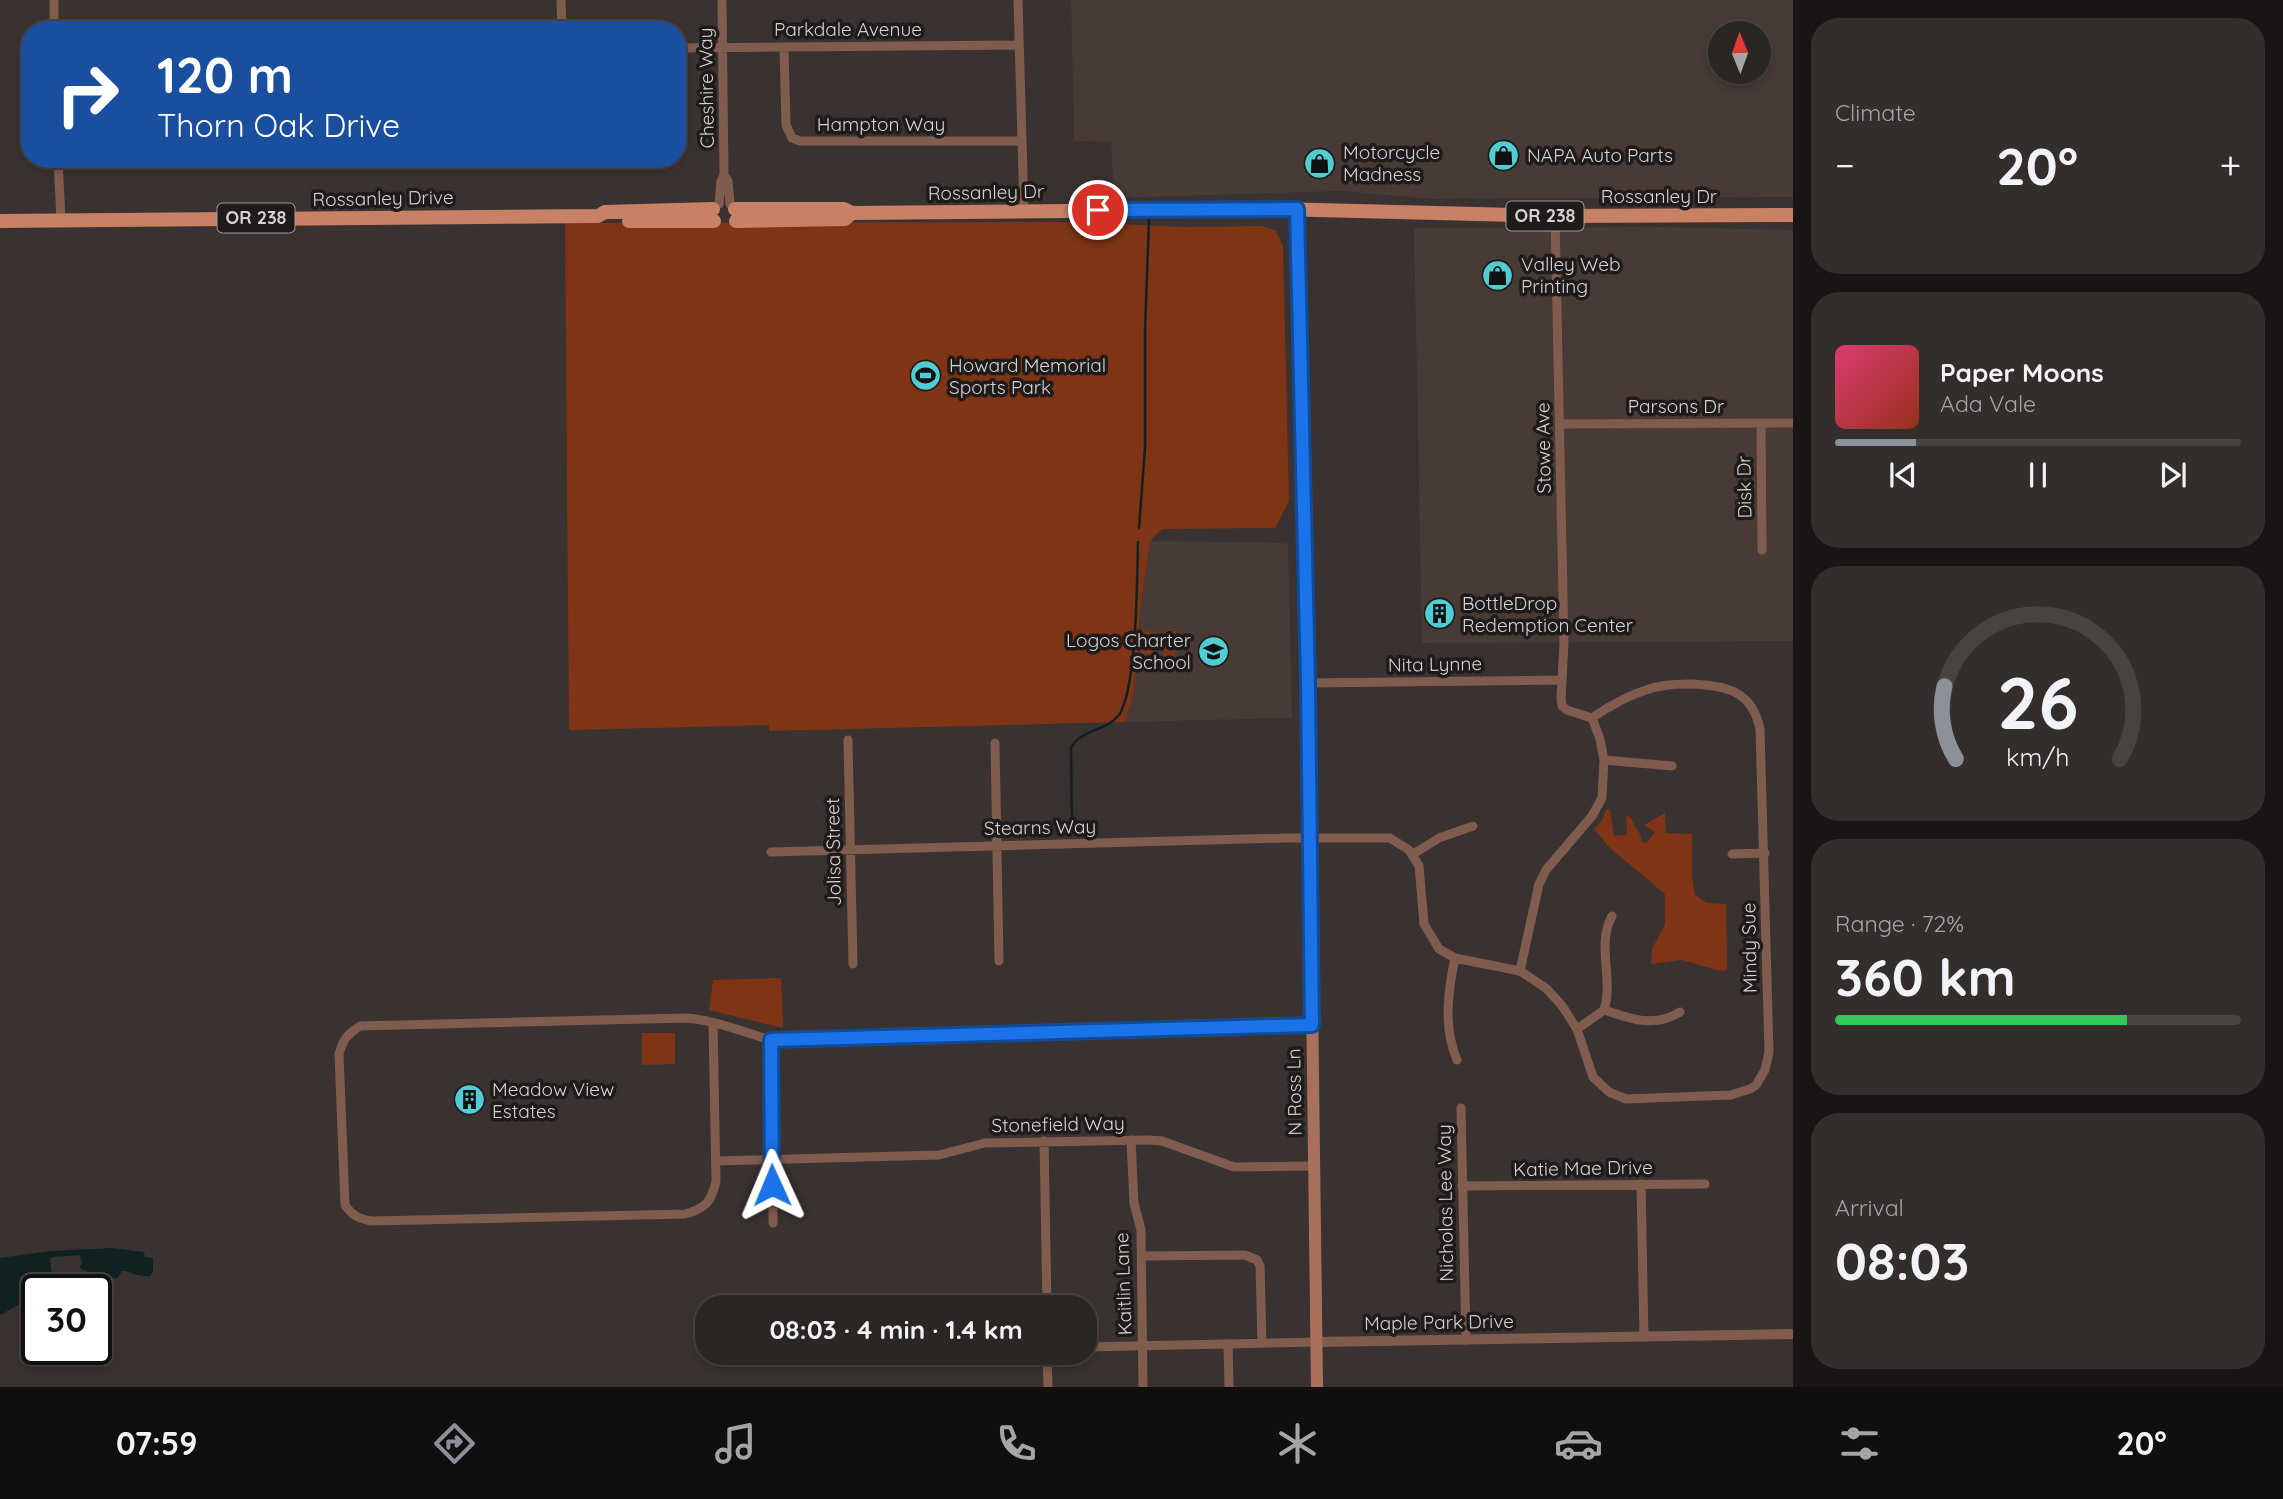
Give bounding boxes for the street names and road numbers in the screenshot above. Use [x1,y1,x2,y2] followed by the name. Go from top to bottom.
[774,17,922,41] street label: Parkdale Avenue
[693,27,719,149] street label: Cheshire Way
[817,112,945,136] street label: Hampton Way
[928,179,1045,205] street label: Rossanley Dr
[1601,184,1718,208] street label: Rossanley Dr
[312,185,454,211] street label: Rossanley Drive
[1506,202,1584,230] road number: OR 238
[218,204,294,232] road number: OR 238
[1628,394,1725,418] street label: Parsons Dr
[1530,402,1556,494] street label: Stowe Ave
[1731,455,1757,519] street label: Disk Dr
[1388,651,1482,677] street label: Nita Lynne
[820,798,846,906] street label: Jolisa Street
[984,814,1096,840] street label: Stearns Way
[1736,903,1762,993] street label: Mindy Sue
[1281,1048,1307,1136] street label: N Ross Ln
[991,1111,1125,1137] street label: Stonefield Way
[1432,1124,1458,1282] street label: Nicholas Lee Way
[1513,1155,1653,1181] street label: Katie Mae Drive
[1109,1232,1137,1336] street label: Kaitlin Lane
[1364,1309,1514,1335] street label: Maple Park Drive

